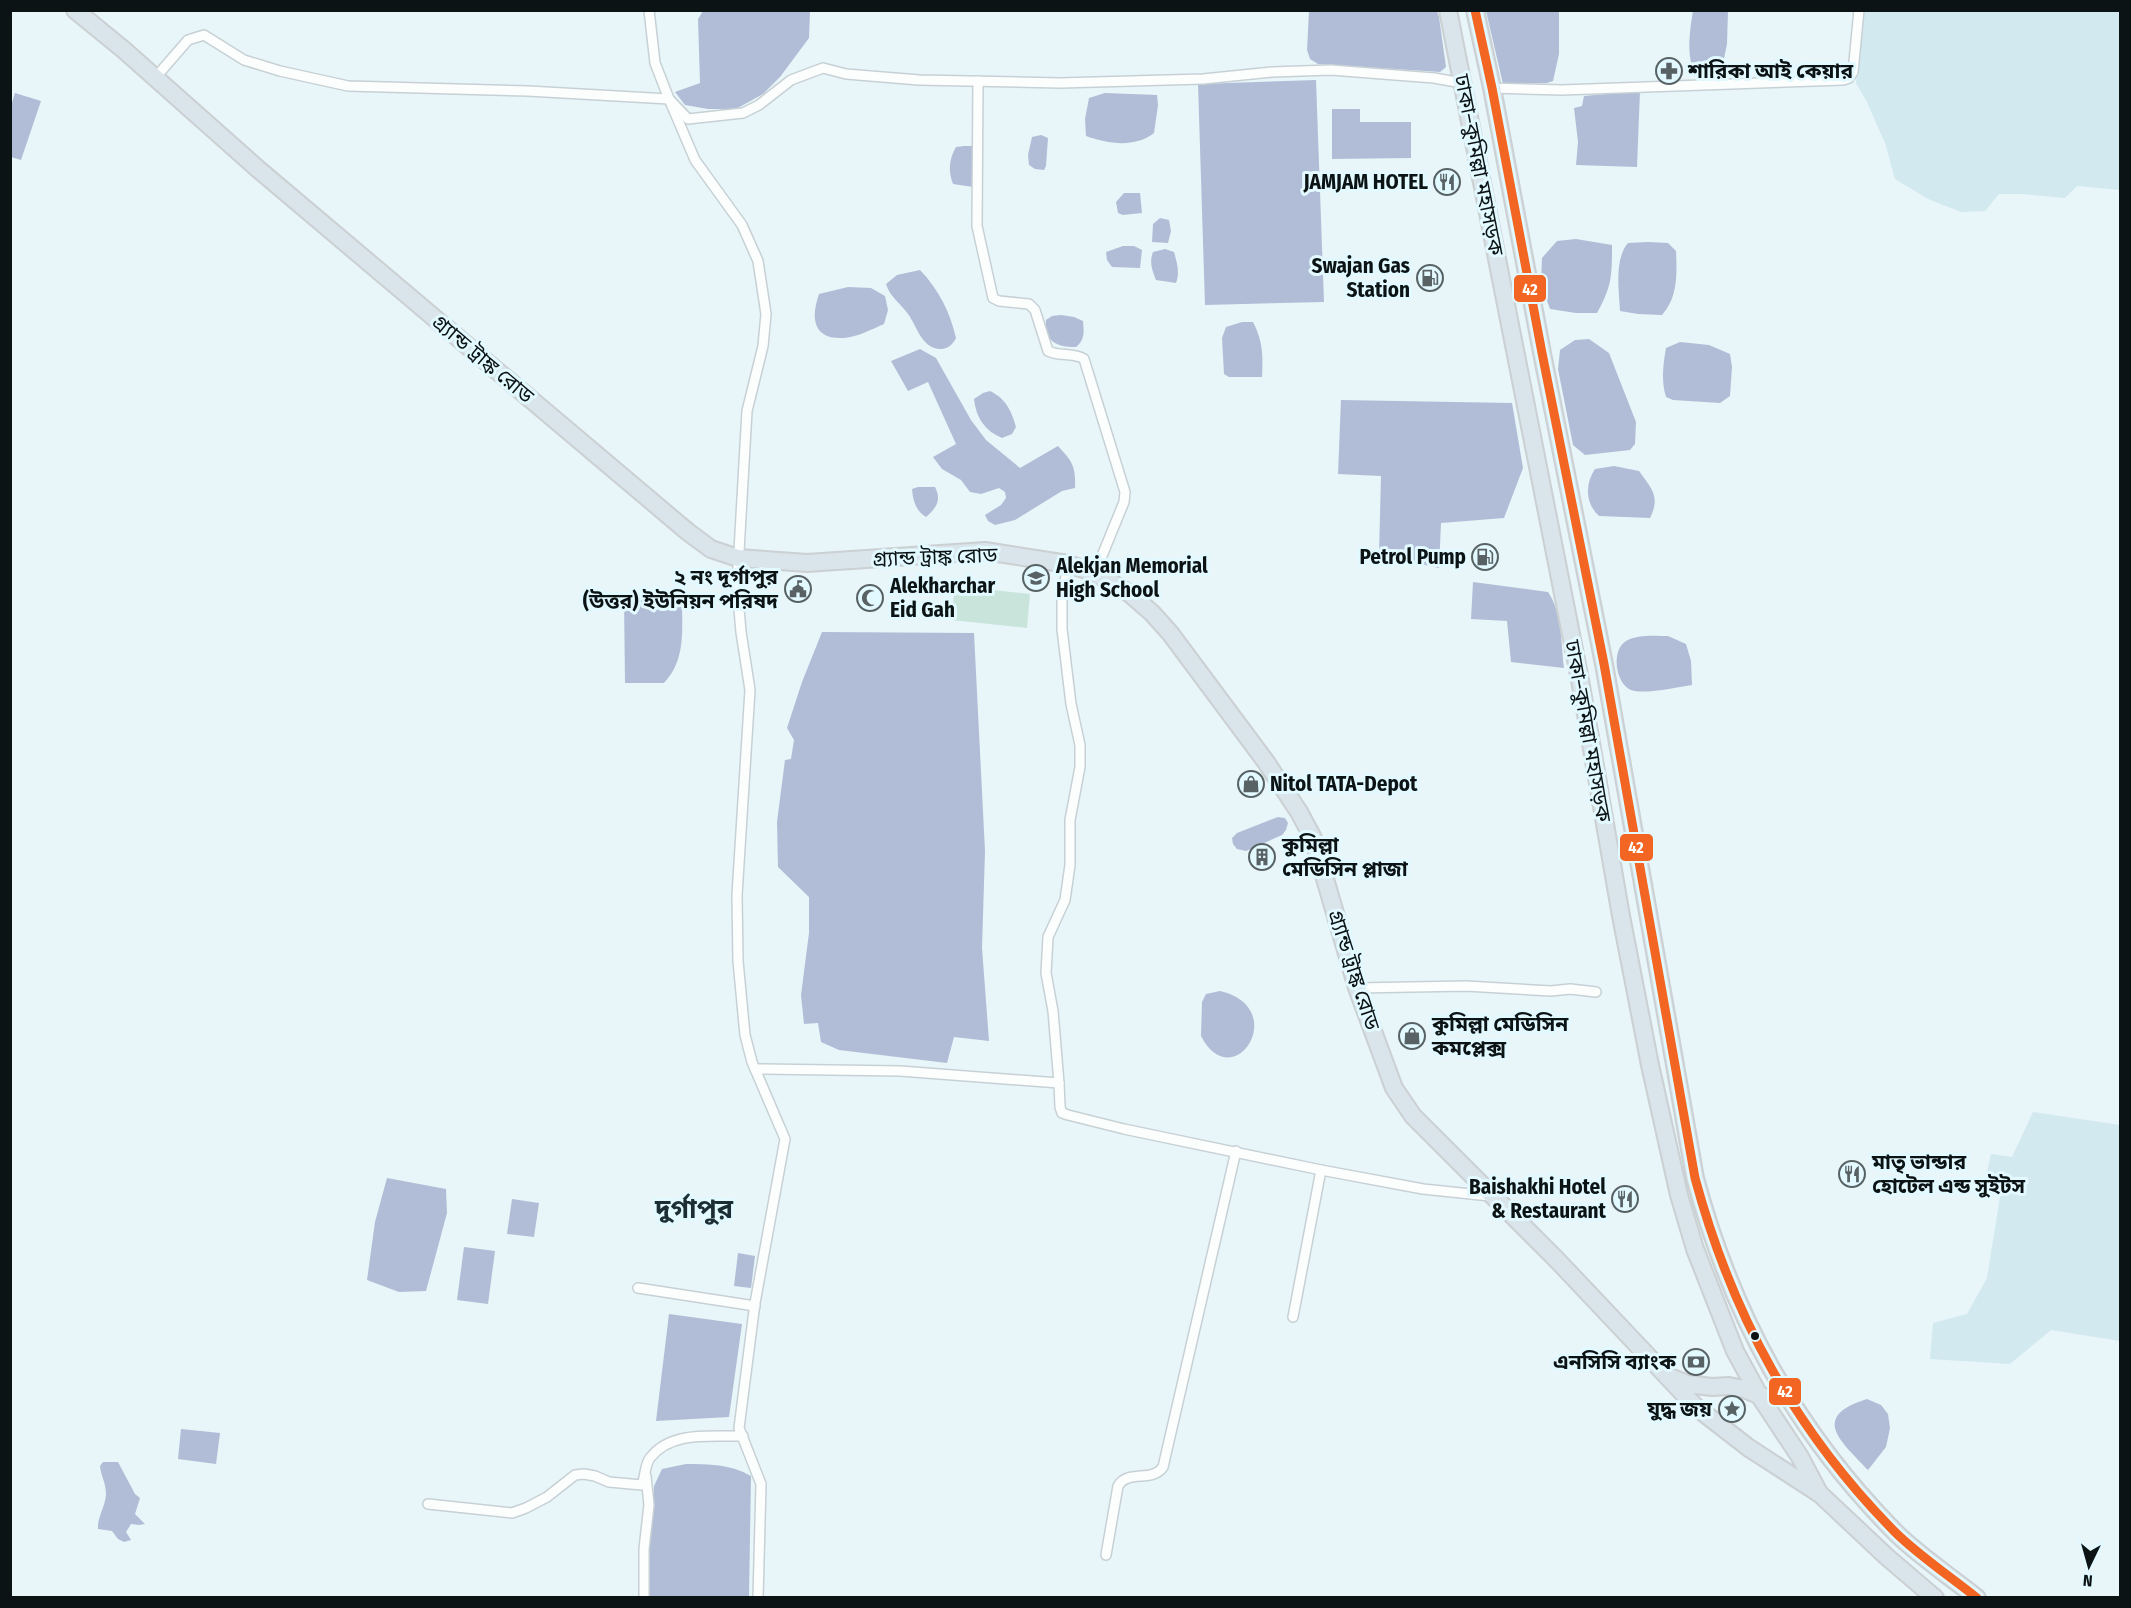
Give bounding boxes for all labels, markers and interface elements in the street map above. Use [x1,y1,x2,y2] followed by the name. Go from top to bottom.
[1654,56,1684,86] pharmacy icon: শারিকা আই কেয়ার
[1687,58,1853,84] place label: শারিকা আই কেয়ার
[1448,71,1510,259] street label: ঢাকা–কুমিল্লা মহাসড়ক
[1432,167,1462,197] restaurant icon: JAMJAM HOTEL
[1302,169,1428,195] place label: JAMJAM HOTEL
[1312,253,1410,303] place label: Swajan Gas Station
[1415,263,1445,293] fuel station icon: Swajan Gas Station
[1513,274,1547,303] line badge: 42
[1522,280,1538,299] text: 42
[427,309,540,410] street label: গ্র্যান্ড ট্রাঙ্ক রোড
[872,542,999,572] street label: গ্র্যান্ড ট্রাঙ্ক রোড
[1470,542,1500,572] fuel station icon: Petrol Pump
[1359,544,1466,570] place label: Petrol Pump
[1055,553,1208,603] place label: Alekjan Memorial High School
[1021,563,1051,593] school or university icon: Alekjan Memorial High School
[583,564,779,614] place label: ২ নং দূর্গাপুর (উত্তর) ইউনিয়ন পরিষদ
[889,573,996,623] place label: Alekharchar Eid Gah
[783,574,813,604] public building icon: ২ নং দূর্গাপুর (উত্তর) ইউনিয়ন পরিষদ
[855,583,885,613] mosque icon: Alekharchar Eid Gah
[1559,637,1617,825] street label: ঢাকা–কুমিল্লা মহাসড়ক
[1236,769,1266,799] shop icon: Nitol TATA-Depot
[1270,771,1418,797] place label: Nitol TATA-Depot
[1281,832,1409,882] place label: কুমিল্লা মেডিসিন প্লাজা
[1619,833,1654,862] line badge: 42
[1628,838,1644,857] text: 42
[1247,842,1277,872] building icon: কুমিল্লা মেডিসিন প্লাজা
[1322,907,1386,1034] street label: গ্র্যান্ড ট্রাঙ্ক রোড
[1431,1011,1569,1061] place label: কুমিল্লা মেডিসিন কমপ্লেক্স
[1397,1021,1427,1051] shop icon: কুমিল্লা মেডিসিন কমপ্লেক্স
[1871,1149,2026,1199] place label: মাতৃ ভান্ডার হোটেল এন্ড সুইটস
[1837,1159,1867,1189] restaurant icon: মাতৃ ভান্ডার হোটেল এন্ড সুইটস
[1469,1174,1607,1224] place label: Baishakhi Hotel & Restaurant
[1610,1184,1640,1214] restaurant icon: Baishakhi Hotel & Restaurant
[654,1193,734,1226] district label: দুর্গাপুর
[1749,1330,1761,1342] unlabelled marker
[1681,1347,1711,1377] bank icon: এনসিসি ব্যাংক
[1553,1349,1677,1375] place label: এনসিসি ব্যাংক
[1768,1377,1802,1406] line badge: 42
[1777,1382,1793,1401] text: 42
[1717,1394,1747,1424] place icon: যুদ্ধ জয়
[1646,1396,1713,1422] place label: যুদ্ধ জয়
[2059,1536,2119,1596] north arrow
[2082,1571,2093,1590] text: N

